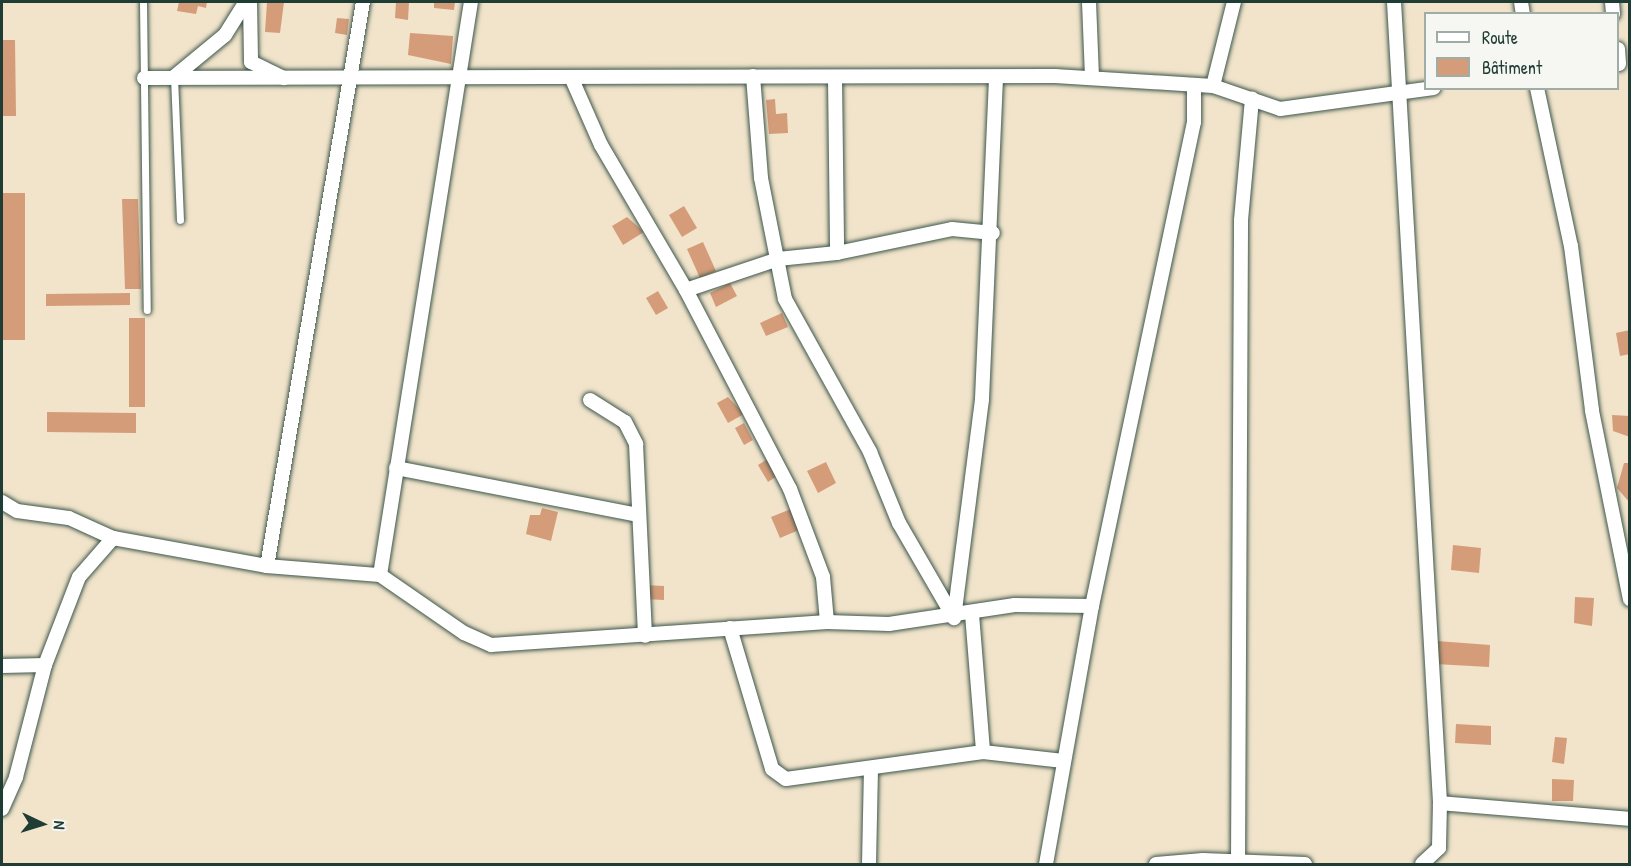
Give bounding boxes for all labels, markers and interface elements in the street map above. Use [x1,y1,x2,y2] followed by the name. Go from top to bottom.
[1424,12,1619,90] legend
[1482,25,1518,50] text: Route
[1482,55,1542,80] text: Bâtiment
[12,794,72,854] north arrow
[49,820,71,830] text: N

